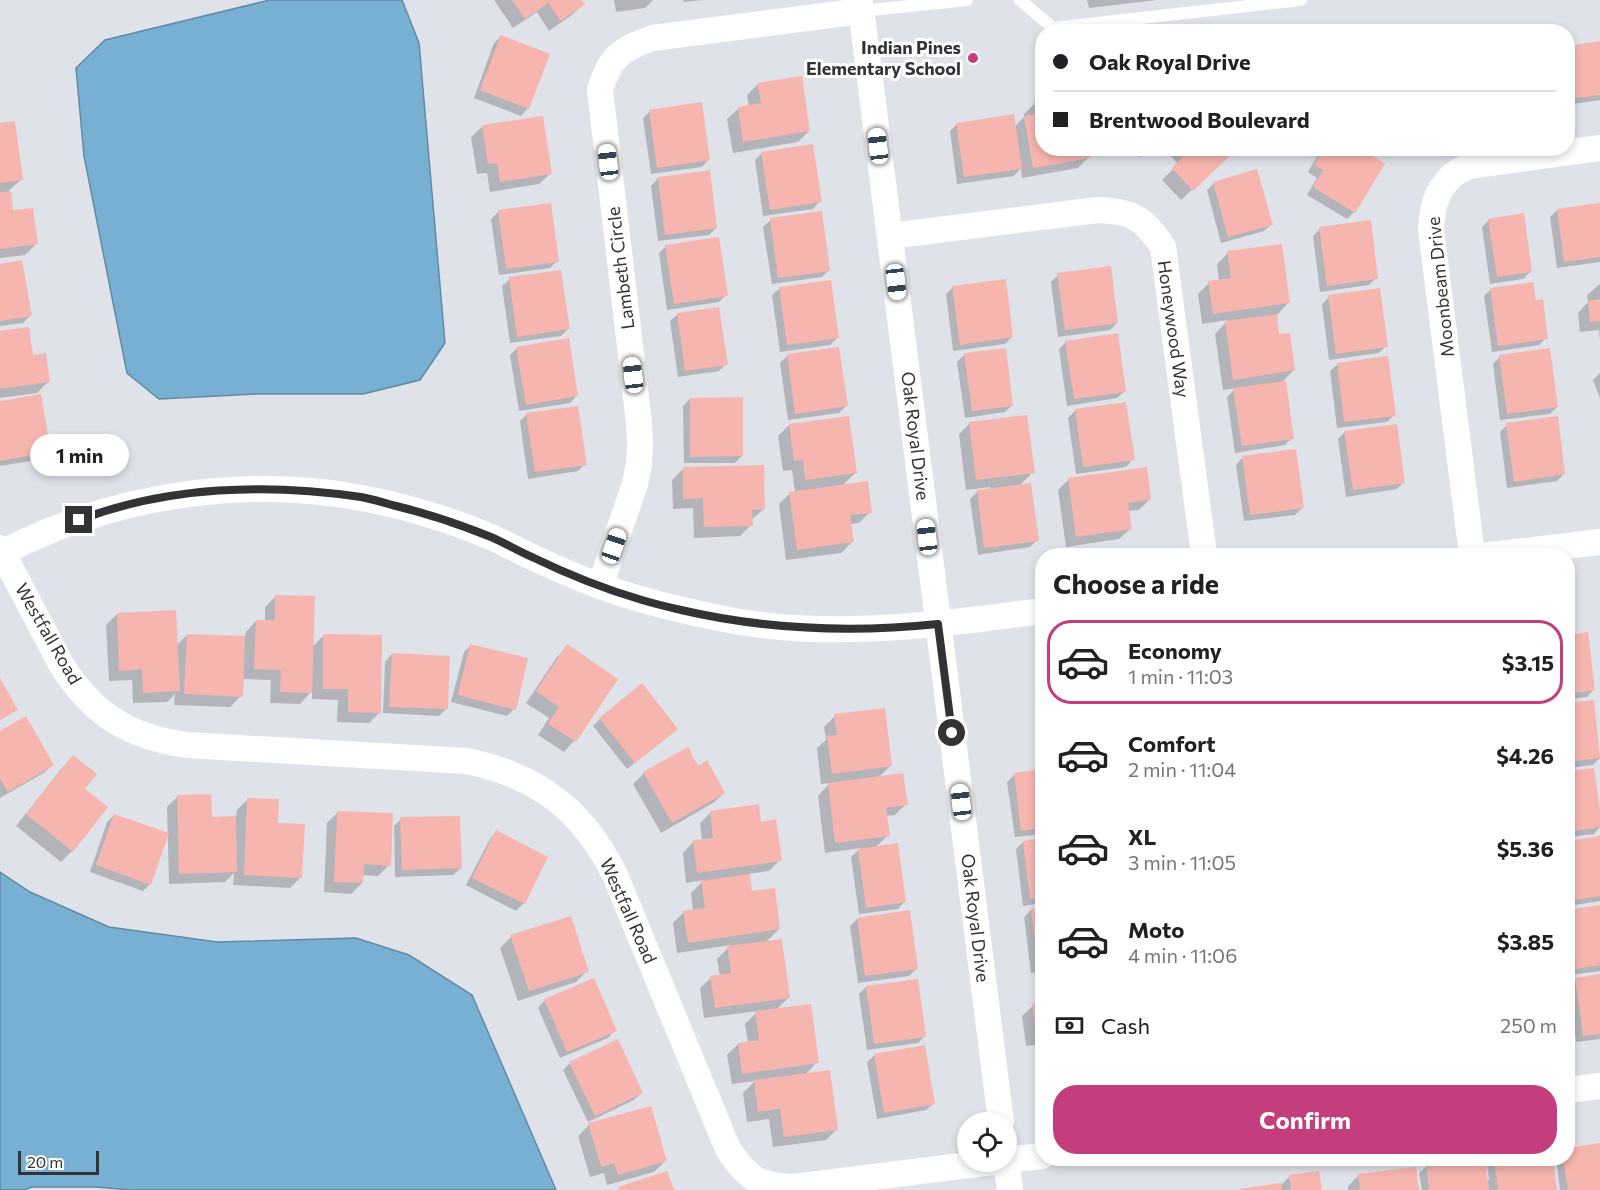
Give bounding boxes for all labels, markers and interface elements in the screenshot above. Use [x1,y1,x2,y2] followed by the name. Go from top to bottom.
[806,36,961,79] place label: Indian Pines Elementary School
[1089,48,1250,75] text: Oak Royal Drive
[966,51,980,65] marker: Indian Pines Elementary School
[1089,106,1310,133] text: Brentwood Boulevard
[867,127,889,165] car
[597,143,619,181] car
[602,206,638,331] street label: Lambeth Circle
[1422,216,1458,358] street label: Moonbeam Drive
[1153,259,1195,399] street label: Honeywood Way
[885,263,907,301] car
[622,356,644,394] car
[897,370,935,501] street label: Oak Royal Drive
[29,433,128,475] callout: 1 min
[56,443,103,467] text: 1 min
[65,506,92,533] route end
[916,518,938,556] car
[600,526,628,566] car
[1053,567,1219,600] text: Choose a ride
[11,579,87,688] street label: Westfall Road
[1056,635,1110,689] icon: car
[1128,637,1222,664] text: Economy
[1502,649,1554,676] text: $3.15
[1128,664,1233,688] text: 1 min · 11:03
[938,719,965,746] route start
[1056,728,1110,782] icon: car
[1128,730,1216,757] text: Comfort
[1496,742,1554,769] text: $4.26
[1128,757,1236,781] text: 2 min · 11:04
[950,783,972,821] car
[1056,821,1110,875] icon: car
[1128,823,1156,850] text: XL
[1497,835,1554,862] text: $5.36
[1128,850,1236,874] text: 3 min · 11:05
[957,852,995,983] street label: Oak Royal Drive
[596,854,662,967] street label: Westfall Road
[1056,914,1110,968] icon: car
[1128,916,1184,943] text: Moto
[1497,928,1554,955] text: $3.85
[1128,943,1237,967] text: 4 min · 11:06
[1053,1009,1086,1042] icon: cash
[1101,1012,1150,1039] text: Cash
[1500,1013,1557,1037] text: 250 m
[1053,1085,1557,1154] button: Confirm
[957,1112,1017,1172] map controls
[957,1112,1017,1172] button: locate
[18,1148,99,1176] scale bar
[27,1152,63,1171] text: 20 m

